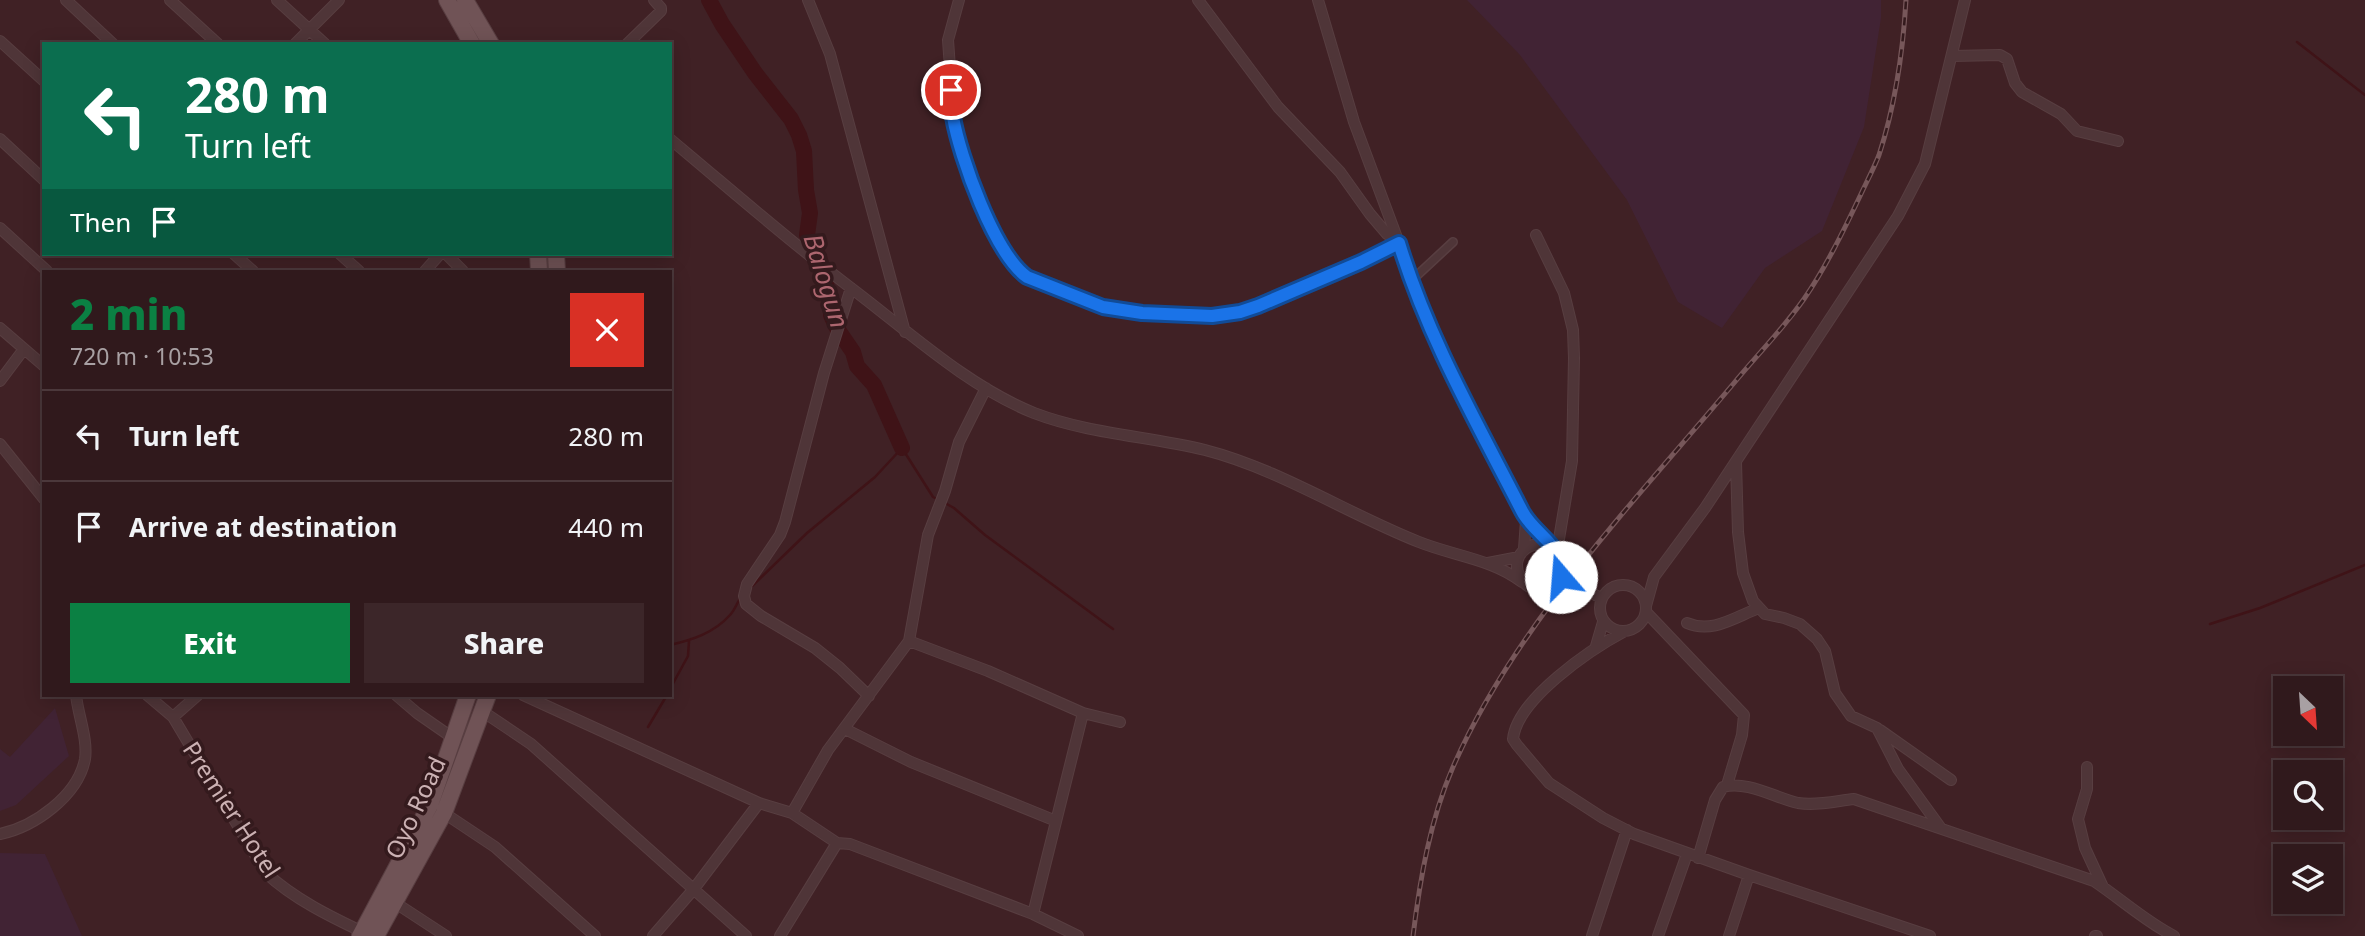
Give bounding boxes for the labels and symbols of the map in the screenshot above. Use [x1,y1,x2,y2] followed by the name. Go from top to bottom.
[921,60,981,120] pin
[796,229,858,332] water label: Balogun
[1524,540,1598,614] position arrow
[2273,676,2343,746] north arrow
[176,735,289,884] street label: Premier Hotel
[377,751,453,864] street label: Oyo Road

